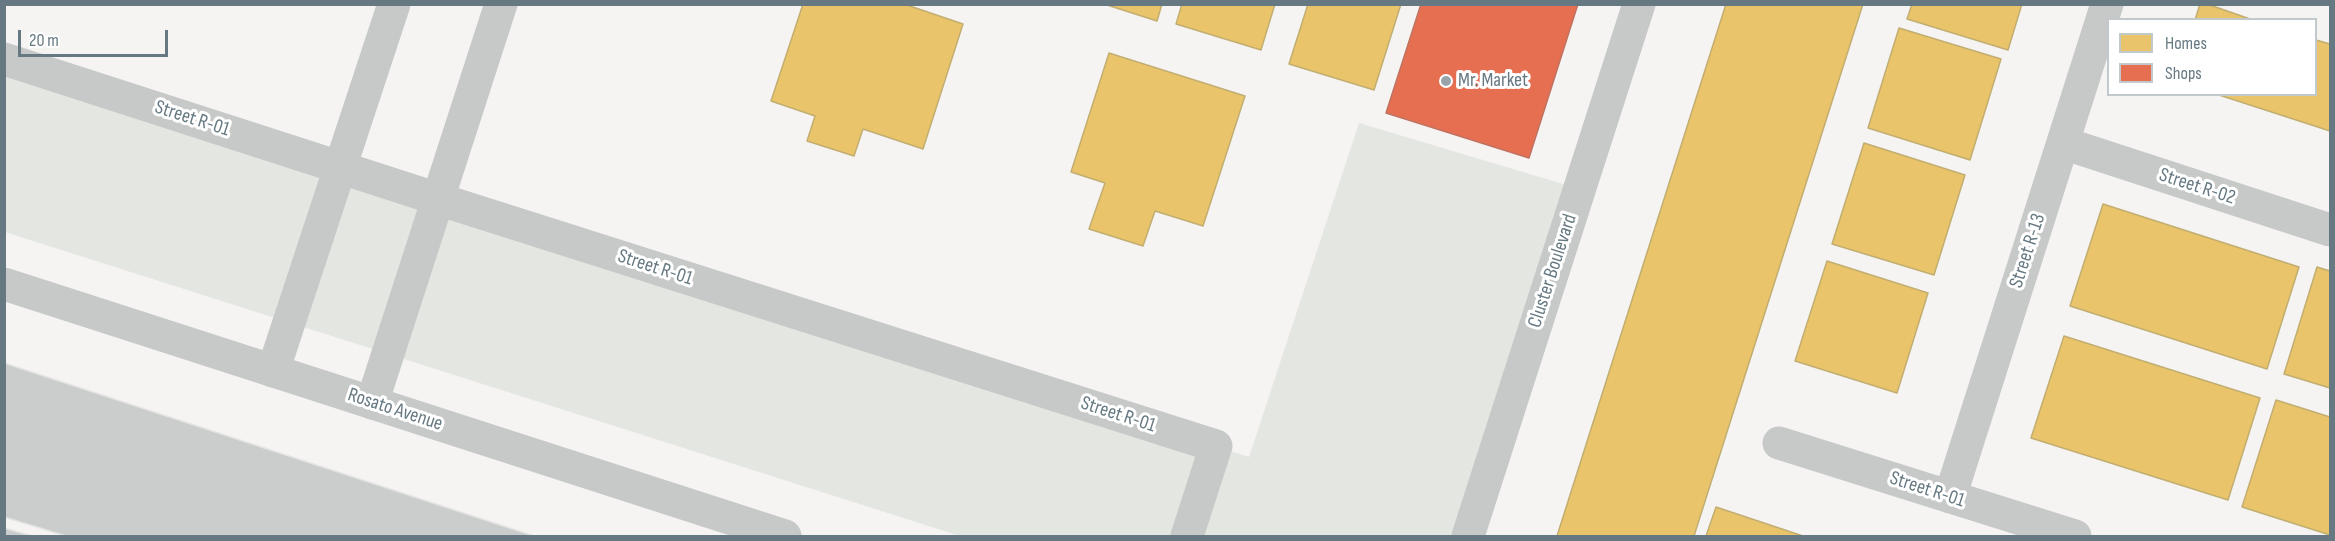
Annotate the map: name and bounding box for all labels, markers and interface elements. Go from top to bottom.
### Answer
scale bar [21,18,171,56]
legend [2107,18,2317,96]
text: 20 m [29,30,59,51]
text: Homes [2165,33,2207,54]
text: Shops [2165,63,2202,84]
place label: Mr. Market [1458,69,1528,93]
marker: Mr. Market [1439,74,1453,88]
street label: Street R-01 [152,96,232,142]
street label: Street R-02 [2156,163,2238,211]
street label: Cluster Boulevard [1523,211,1583,331]
street label: Street R-13 [2005,211,2051,291]
street label: Street R-01 [615,245,695,291]
street label: Rosato Avenue [344,383,446,437]
street label: Street R-01 [1078,392,1158,438]
street label: Street R-01 [1887,467,1967,513]

